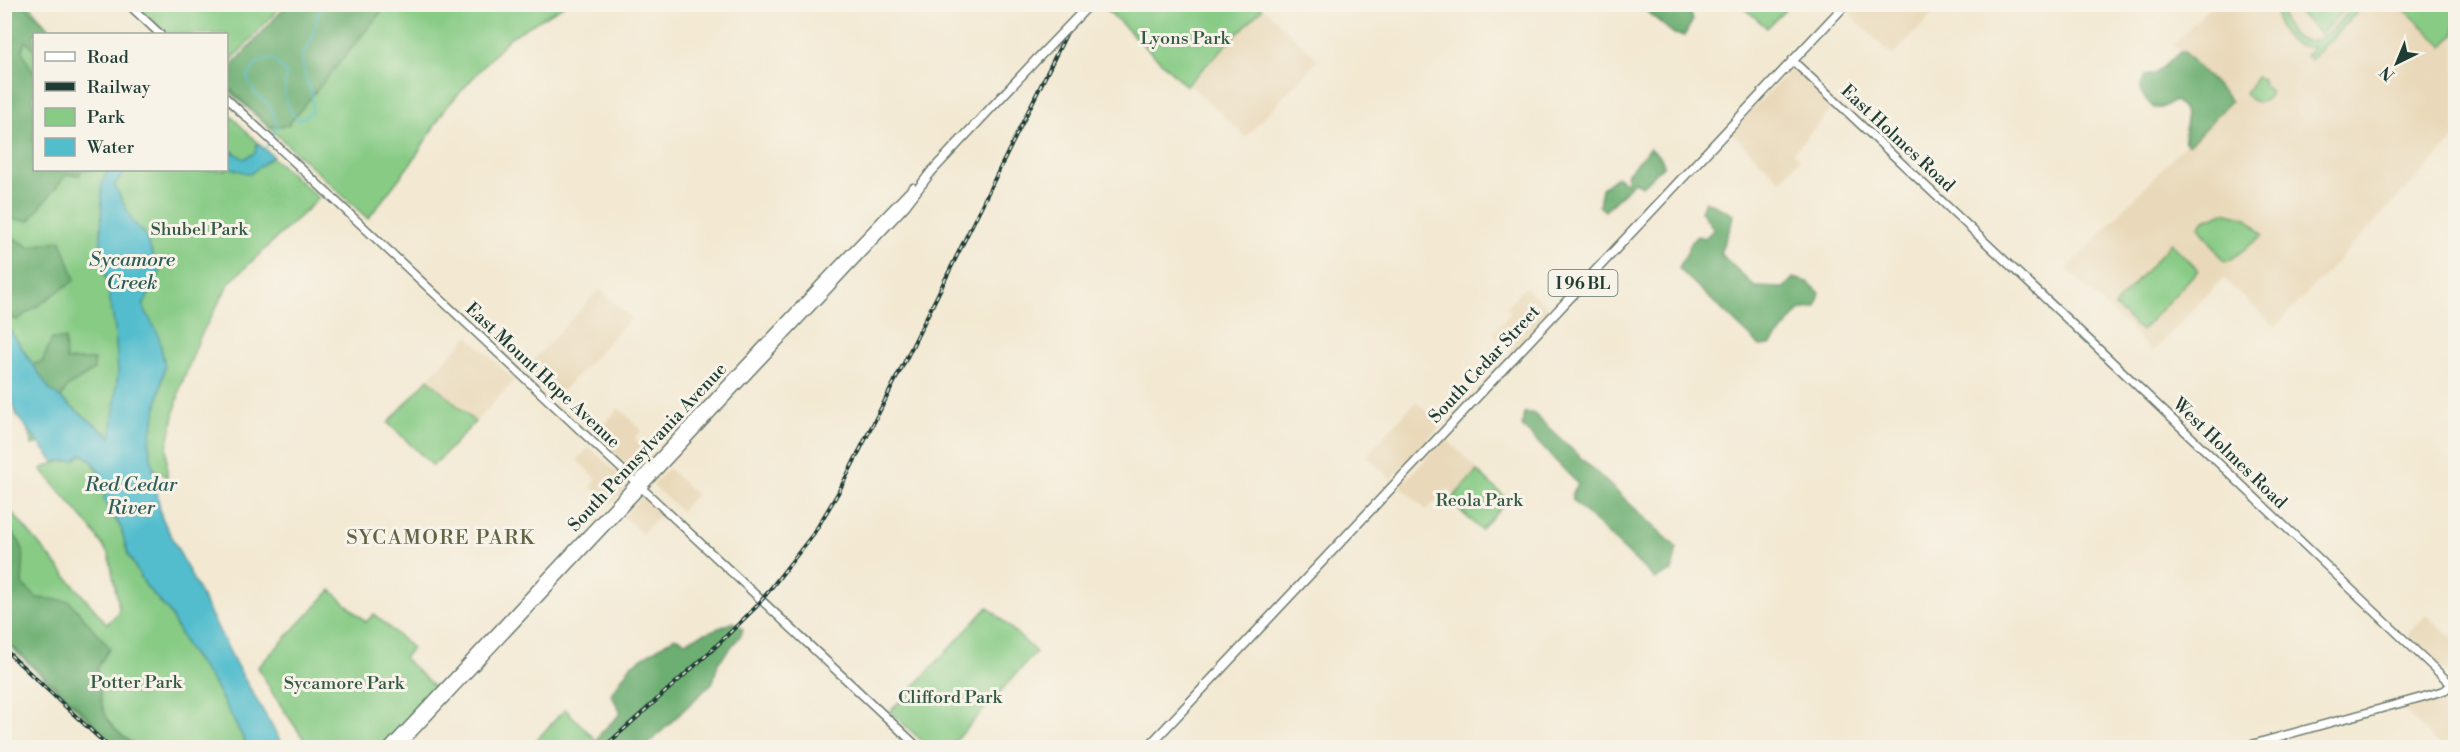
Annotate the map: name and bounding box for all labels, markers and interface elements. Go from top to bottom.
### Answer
park label: Lyons Park [1140,27,1231,50]
legend [33,33,228,171]
north arrow [2367,33,2427,93]
text: Road [87,46,130,69]
text: N [2376,61,2399,85]
text: Railway [87,76,151,99]
street label: East Holmes Road [1836,80,1960,198]
text: Park [87,106,126,129]
text: Water [86,136,135,159]
park label: Shubel Park [150,218,249,241]
water label: Sycamore Creek [89,248,176,296]
road number: I 96 BL [1548,270,1618,296]
street label: East Mount Hope Avenue [460,297,625,453]
street label: South Cedar Street [1424,300,1545,428]
street label: South Pennsylvania Avenue [563,358,732,537]
street label: West Holmes Road [2167,392,2292,514]
water label: Red Cedar River [84,473,178,521]
park label: Reola Park [1435,489,1524,512]
district label: SYCAMORE PARK [346,526,536,551]
park label: Potter Park [90,671,183,694]
park label: Sycamore Park [284,672,406,695]
park label: Clifford Park [898,686,1004,709]

